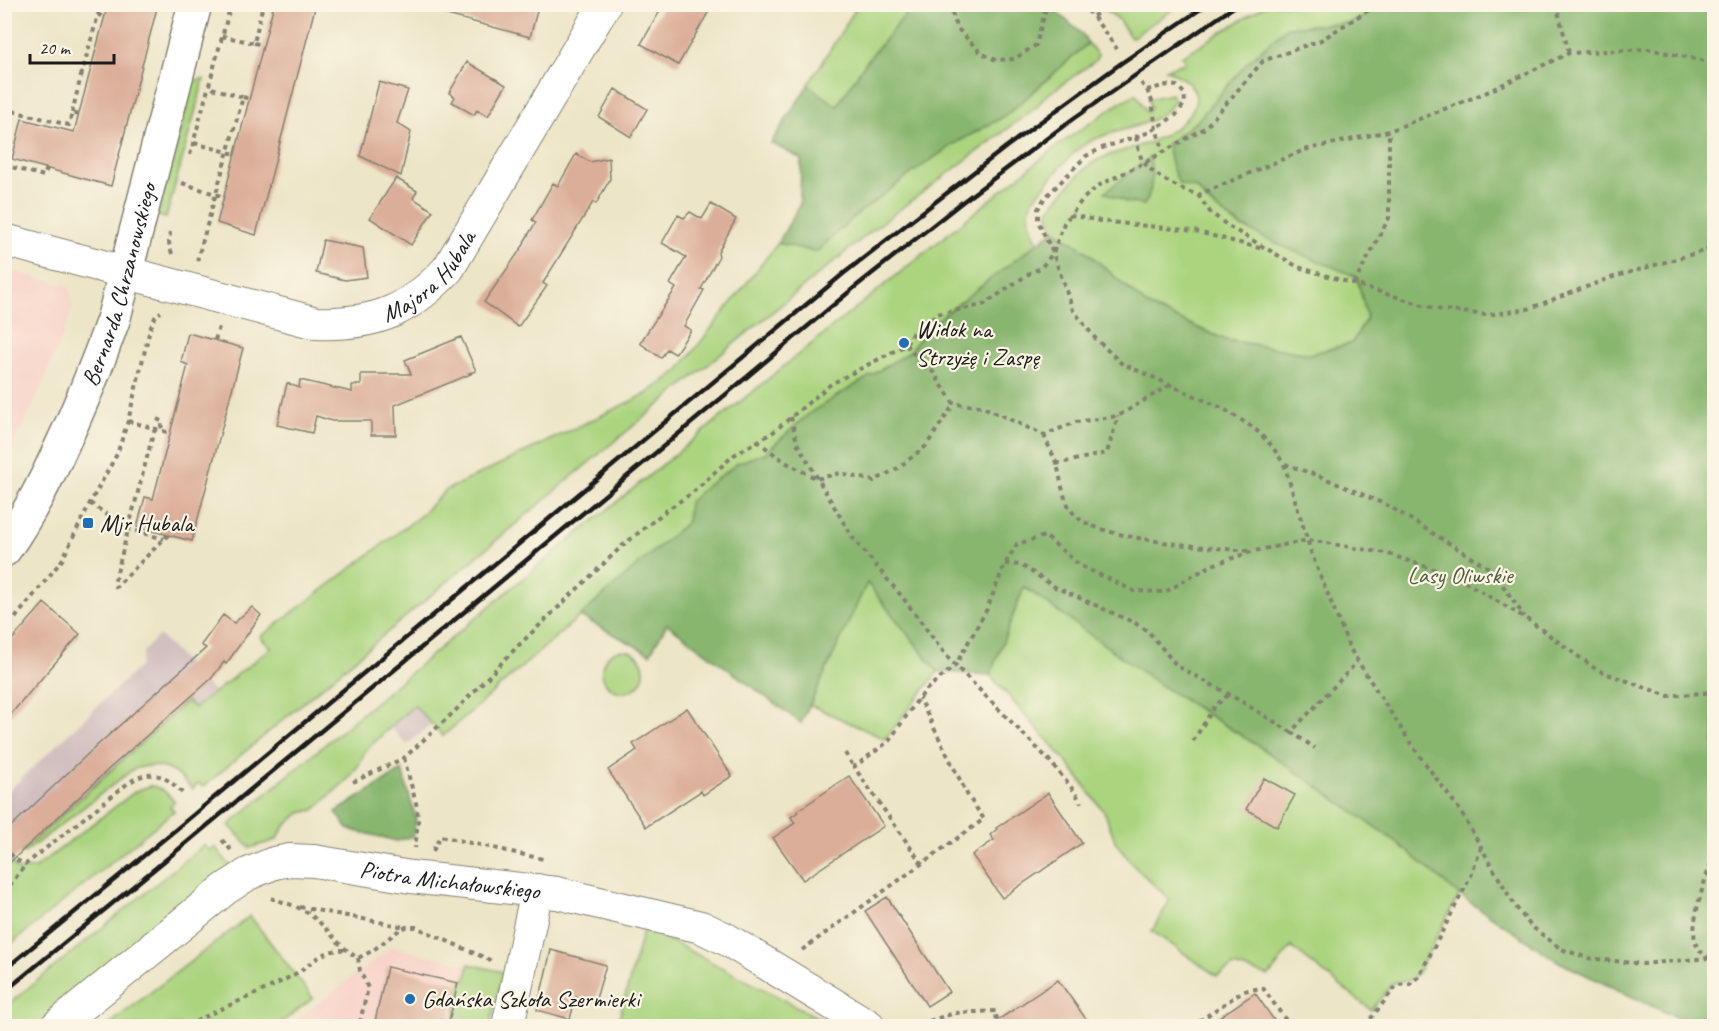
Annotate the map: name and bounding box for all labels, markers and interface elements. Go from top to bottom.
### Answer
scale bar [30,27,114,65]
text: 20 m [39,37,72,59]
street label: Bernarda Chrzanowskiego [75,178,164,390]
street label: Majora Hubala [378,224,483,329]
place label: Widok na Strzyżę i Zaspę [916,314,1041,372]
marker: Widok na Strzyżę i Zaspę [897,336,911,350]
place label: Mjr Hubala [100,508,195,538]
marker: Mjr Hubala [81,516,95,530]
park label: Lasy Oliwskie [1408,560,1515,590]
street label: Piotra Michałowskiego [358,854,543,906]
place label: Gdańska Szkoła Szermierki [422,984,642,1014]
marker: Gdańska Szkoła Szermierki [403,992,417,1006]

